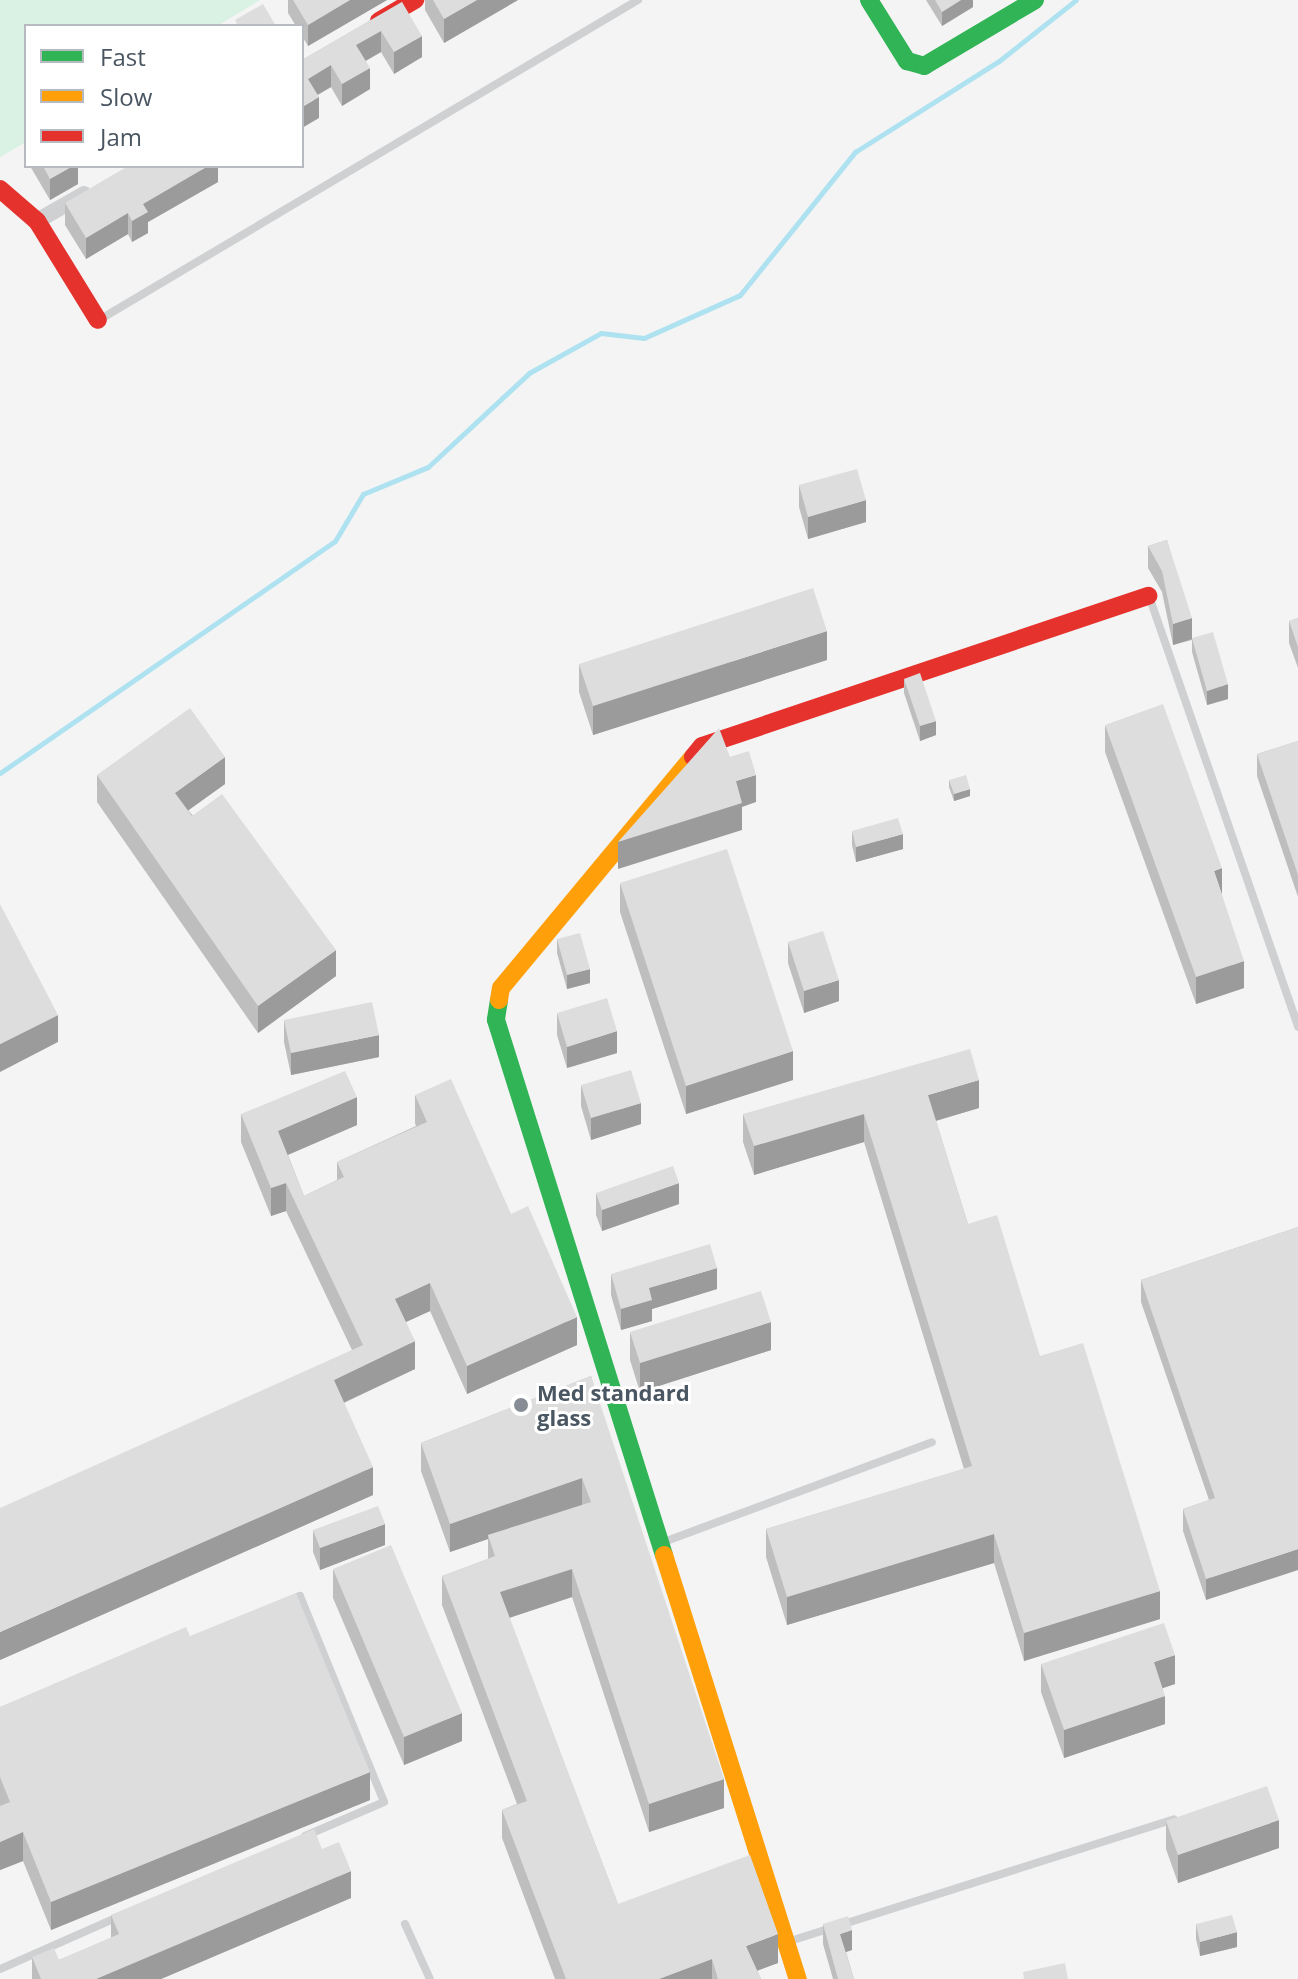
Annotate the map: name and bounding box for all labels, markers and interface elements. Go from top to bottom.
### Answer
legend [24,24,304,168]
text: Fast [100,40,146,73]
text: Slow [100,80,152,113]
text: Jam [100,120,142,153]
place label: Med standard glass [537,1379,690,1430]
marker: Med standard glass [512,1396,530,1414]

